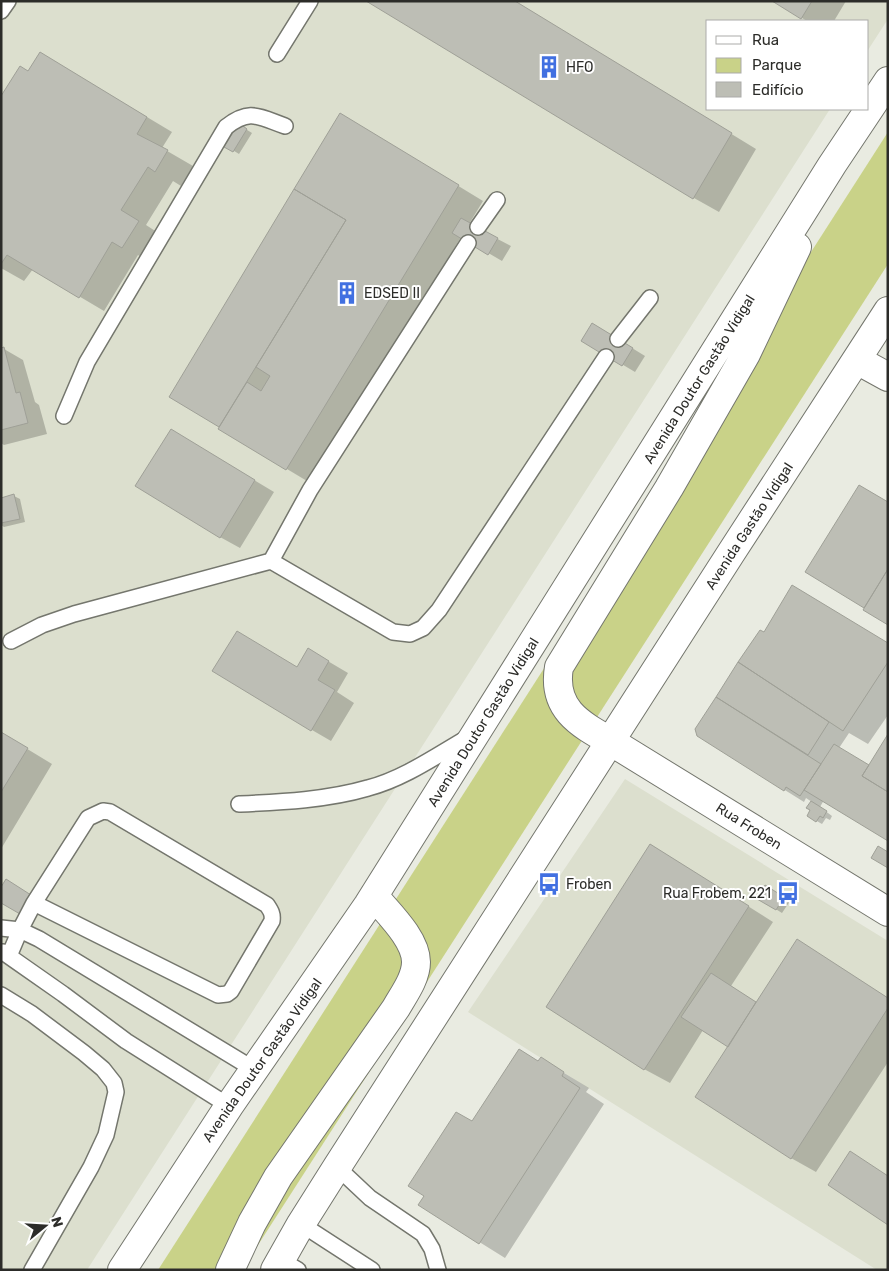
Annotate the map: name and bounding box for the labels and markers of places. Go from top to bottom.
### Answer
building icon: HFO [536,54,562,80]
place label: HFO [566,59,594,76]
building icon: EDSED II [334,280,360,306]
place label: EDSED II [364,285,420,302]
bus stop icon: Froben [536,871,562,897]
place label: Froben [566,876,612,893]
bus stop icon: Rua Frobem, 221 [775,880,801,906]
place label: Rua Frobem, 221 [663,885,771,902]

